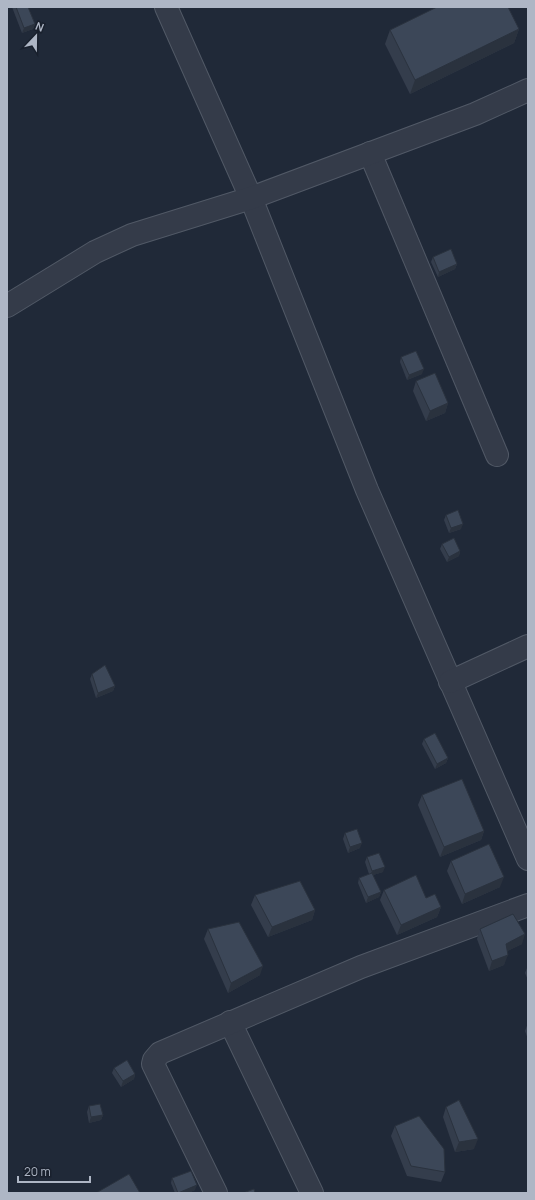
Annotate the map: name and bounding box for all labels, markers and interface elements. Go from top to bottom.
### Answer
north arrow [16,16,56,56]
text: N [33,18,46,35]
scale bar [18,1158,90,1184]
text: 20 m [24,1163,51,1180]

